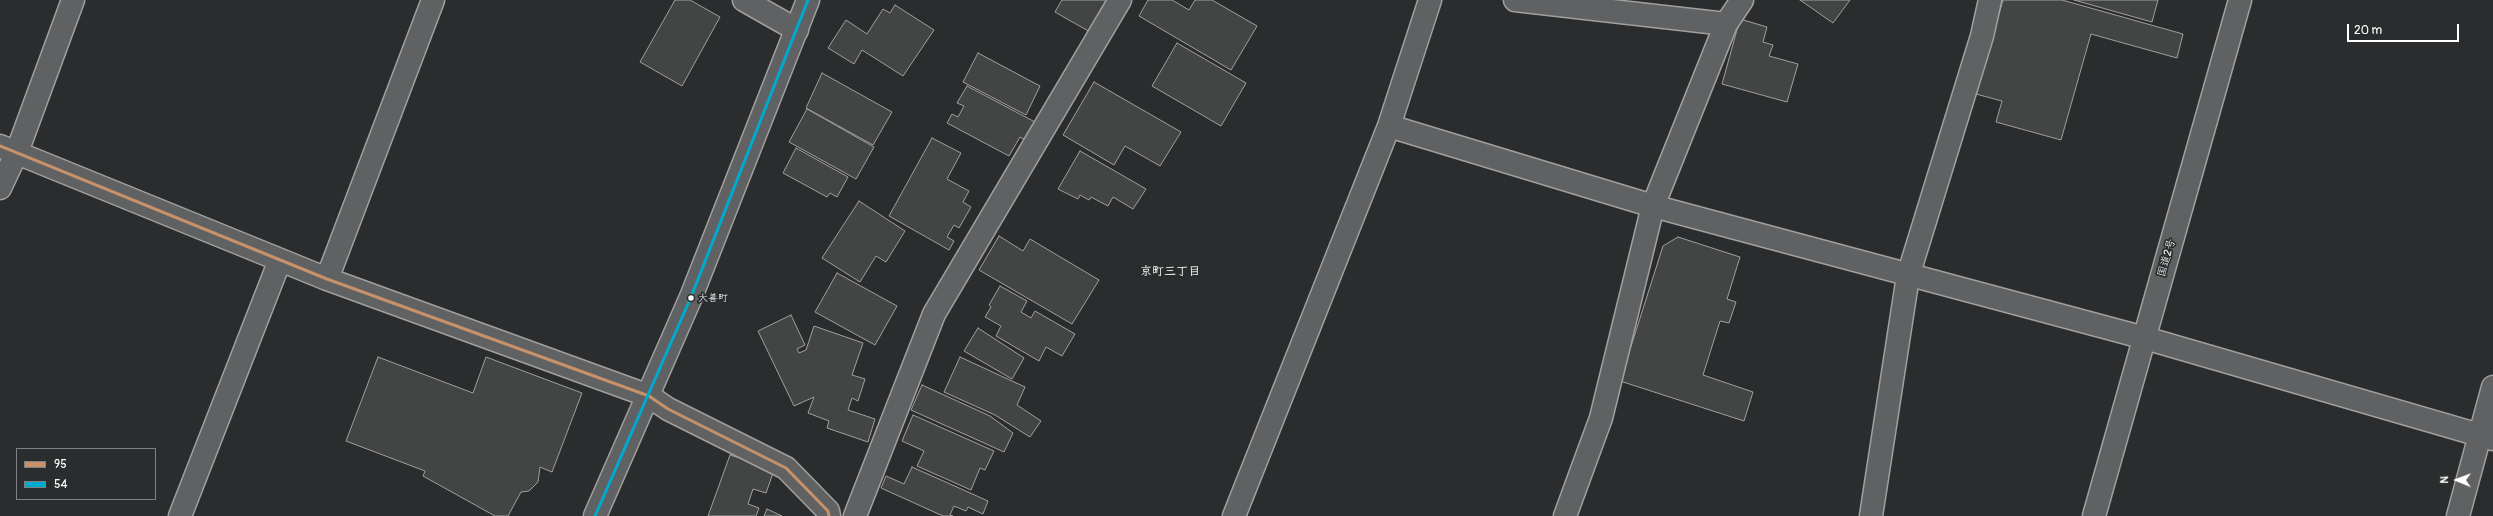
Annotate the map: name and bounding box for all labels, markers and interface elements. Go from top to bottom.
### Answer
scale bar [2349,16,2461,42]
text: 20 m [2354,23,2382,38]
street label: 国道2号 [2155,237,2179,279]
district label: 京町三丁目 [1140,265,1200,279]
place label: 大善町 [698,292,728,304]
marker: 大善町 [686,293,696,303]
legend [16,448,156,500]
text: 95 [54,457,67,472]
north arrow [2437,460,2477,500]
text: N [2438,476,2451,484]
text: 54 [54,477,67,492]

